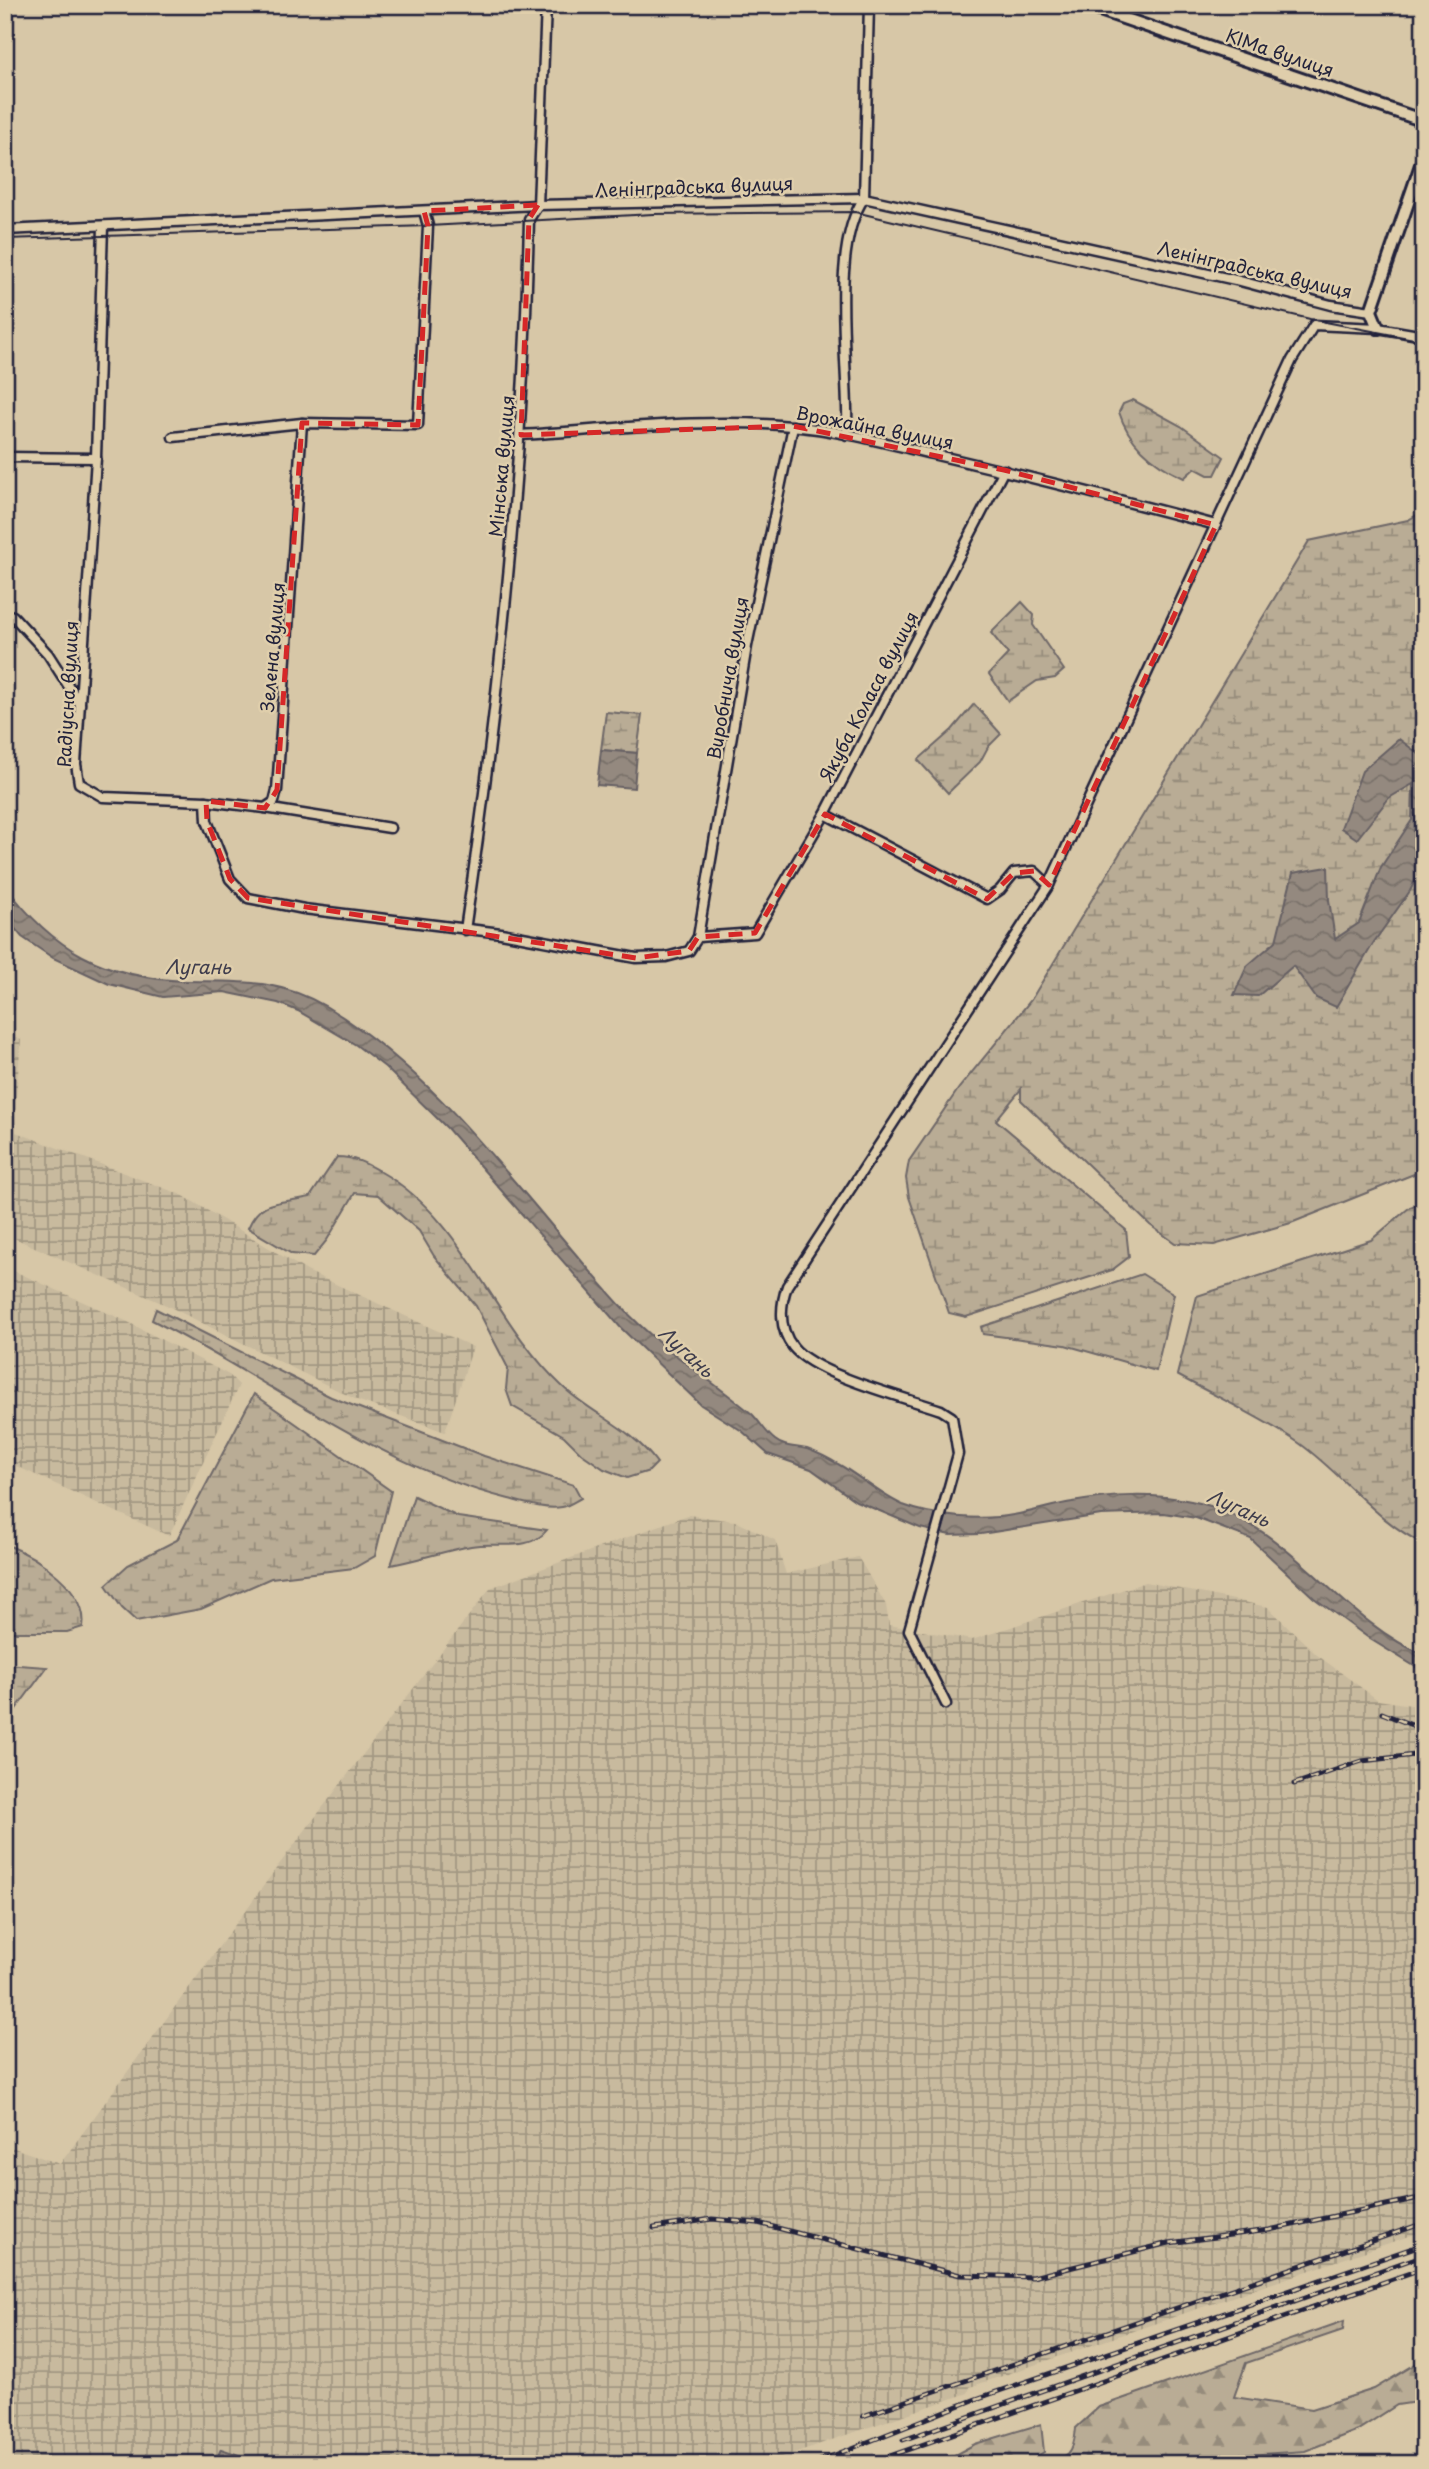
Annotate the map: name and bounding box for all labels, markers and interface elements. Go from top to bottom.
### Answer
street label: КІМа вулиця [1222,21,1338,83]
street label: Ленінградська вулиця [594,169,794,203]
street label: Ленінградська вулиця [1155,233,1355,305]
street label: Мінська вулиця [481,394,521,538]
street label: Врожайна вулиця [794,398,956,456]
street label: Зелена вулиця [253,581,291,713]
street label: Виробнича вулиця [699,595,755,761]
street label: Якуба Коласа вулиця [812,606,924,786]
street label: Радіусна вулиця [50,620,84,768]
water label: Лугань [165,952,232,980]
water label: Лугань [653,1319,722,1384]
water label: Лугань [1203,1481,1276,1534]

